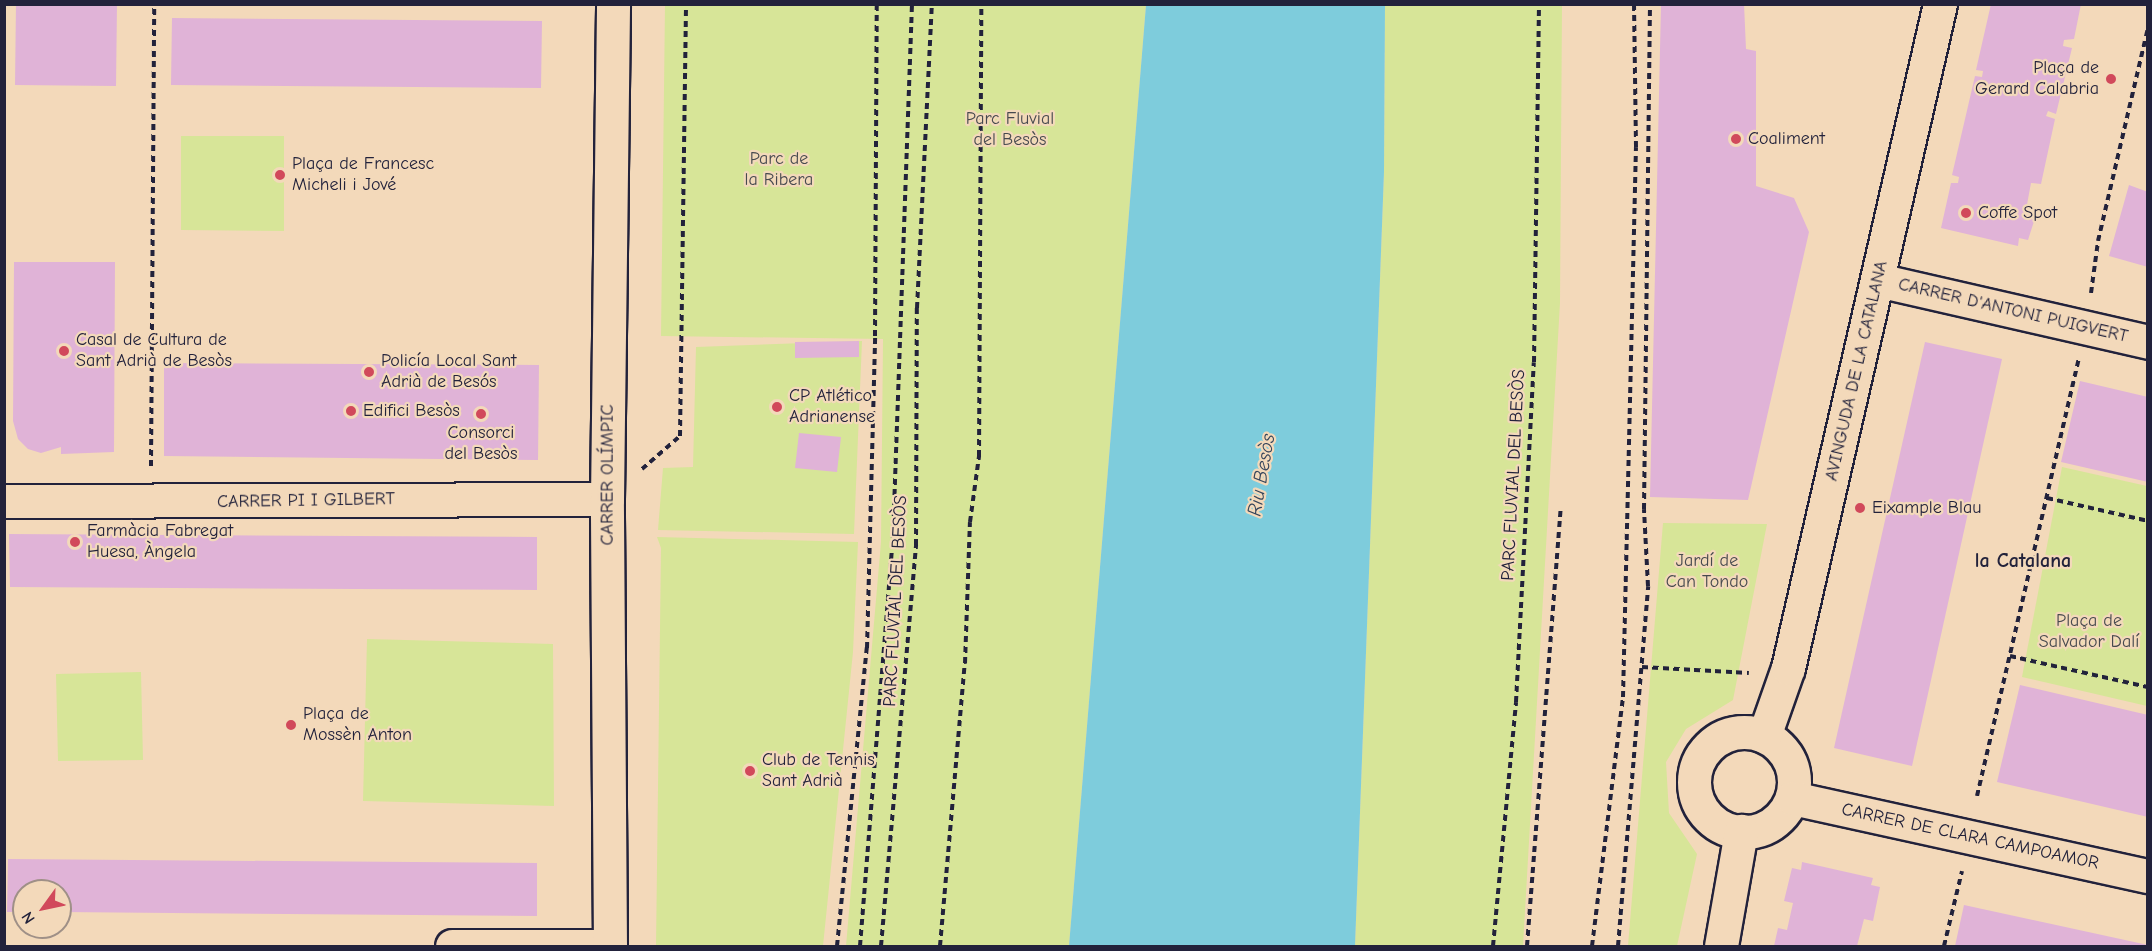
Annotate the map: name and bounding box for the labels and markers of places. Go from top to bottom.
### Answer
place label: Plaça de Gerard Calabria [1975,58,2099,100]
marker: Plaça de Gerard Calabria [2104,72,2118,86]
place label: Coaliment [1748,128,1825,150]
marker: Coaliment [1729,132,1743,146]
place label: Plaça de Francesc Micheli i Jové [292,154,434,196]
marker: Plaça de Francesc Micheli i Jové [273,168,287,182]
place label: Coffe Spot [1978,202,2057,224]
marker: Coffe Spot [1959,206,1973,220]
place label: Casal de Cultura de Sant Adrià de Besòs [76,330,232,372]
marker: Casal de Cultura de Sant Adrià de Besòs [57,344,71,358]
place label: Policía Local Sant Adrià de Besós [381,351,516,394]
marker: Policía Local Sant Adrià de Besós [362,365,376,379]
place label: CP Atlético Adrianense [789,386,875,428]
place label: Edifici Besòs [363,400,460,422]
marker: CP Atlético Adrianense [770,400,784,414]
marker: Edifici Besòs [344,404,358,418]
marker: Consorci del Besòs [474,407,488,421]
place label: Consorci del Besòs [444,423,518,466]
place label: Eixample Blau [1872,497,1981,519]
marker: Eixample Blau [1853,501,1867,515]
place label: Farmàcia Fabregat Huesa, Àngela [87,521,233,564]
marker: Farmàcia Fabregat Huesa, Àngela [68,535,82,549]
place label: Plaça de Mossèn Anton [303,704,412,746]
marker: Plaça de Mossèn Anton [284,718,298,732]
place label: Club de Tennis Sant Adrià [762,750,875,792]
marker: Club de Tennis Sant Adrià [743,764,757,778]

